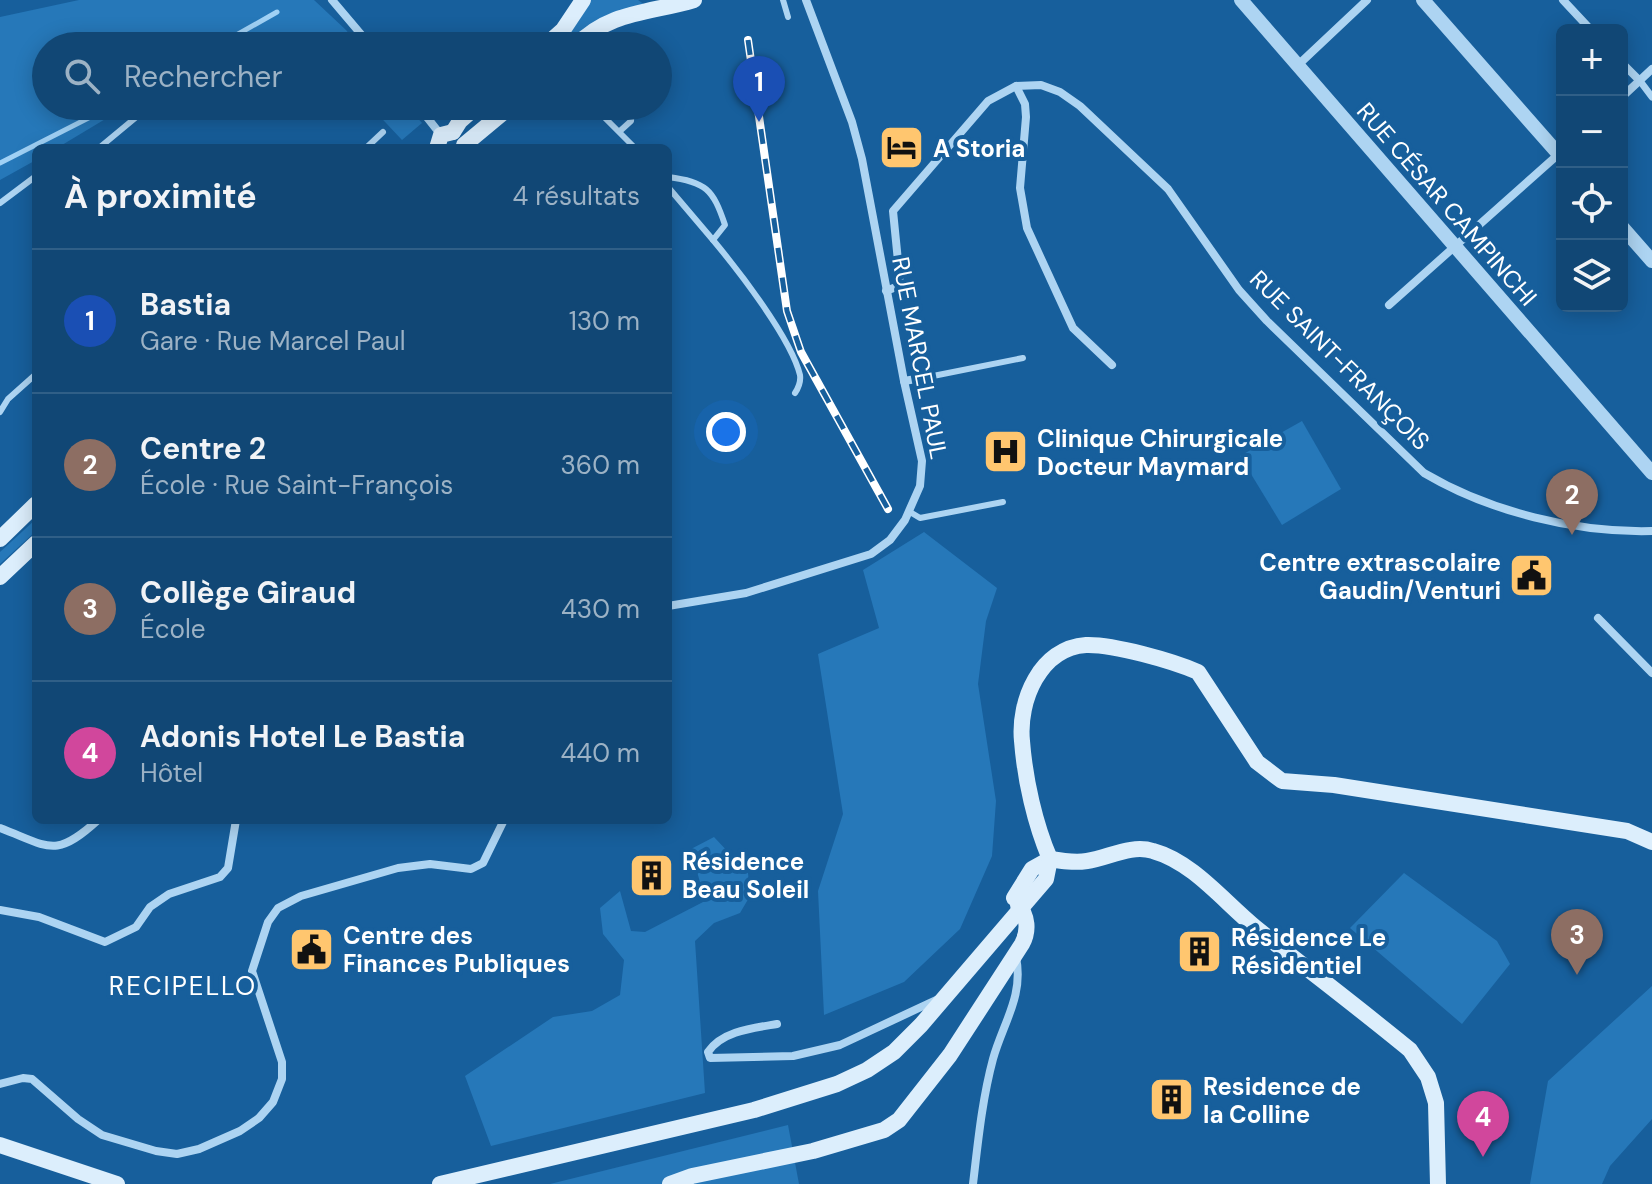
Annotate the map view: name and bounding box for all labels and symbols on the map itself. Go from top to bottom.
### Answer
pin: 1 [733,56,785,122]
street label: RUE CÉSAR CAMPINCHI [1350,96,1544,312]
hotel icon: A Storia [878,124,926,172]
place label: A Storia [933,133,1025,164]
street label: RUE MARCEL PAUL [885,254,955,462]
street label: RUE SAINT-FRANÇOIS [1243,263,1437,457]
your location [706,412,746,452]
place label: Clinique Chirurgicale Docteur Maymard [1037,423,1283,482]
hospital icon: Clinique Chirurgicale Docteur Maymard [982,428,1030,476]
pin: 2 [1546,469,1598,535]
place label: Centre extrascolaire Gaudin/Venturi [1259,547,1501,606]
public building icon: Centre extrascolaire Gaudin/Venturi [1508,552,1556,600]
place label: Résidence Beau Soleil [682,846,809,905]
building icon: Résidence Beau Soleil [627,851,675,899]
pin: 3 [1551,909,1603,975]
place label: Centre des Finances Publiques [343,920,570,979]
place label: Résidence Le Résidentiel [1231,922,1386,981]
public building icon: Centre des Finances Publiques [288,925,336,973]
building icon: Résidence Le Résidentiel [1176,927,1224,975]
district label: RECIPELLO [109,969,257,1003]
place label: Residence de la Colline [1203,1071,1361,1130]
building icon: Residence de la Colline [1148,1076,1196,1124]
pin: 4 [1457,1091,1509,1157]

